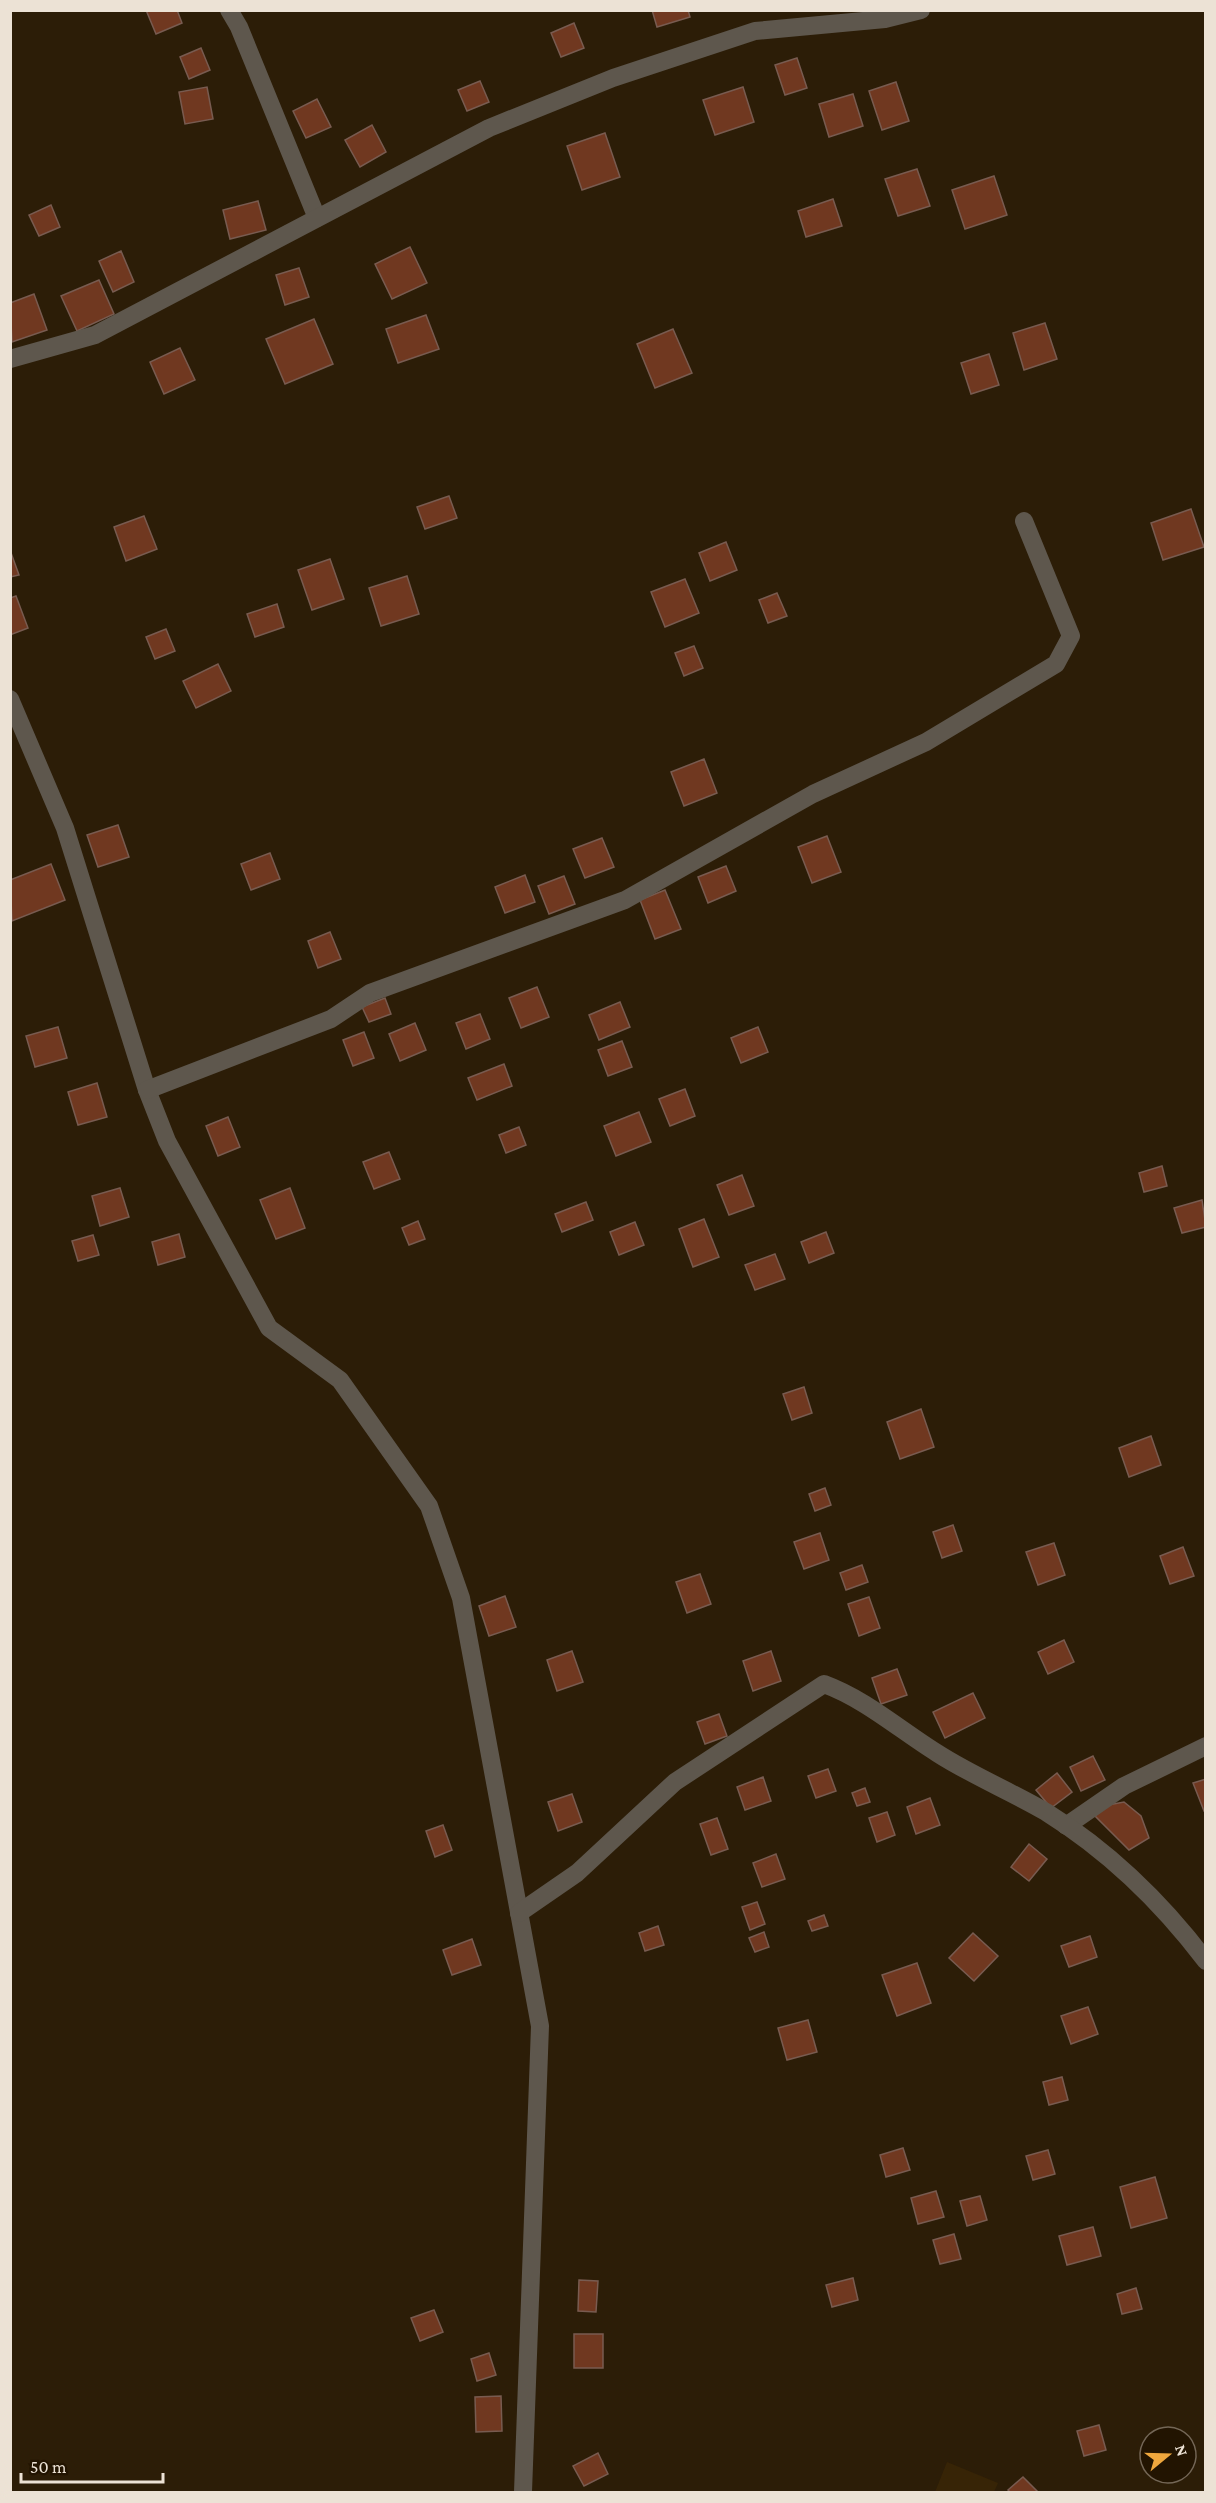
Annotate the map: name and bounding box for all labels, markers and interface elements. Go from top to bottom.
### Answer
north arrow [1138,2425,1198,2485]
text: N [1172,2442,1192,2458]
scale bar [21,2446,164,2484]
text: 50 m [30,2457,67,2477]

